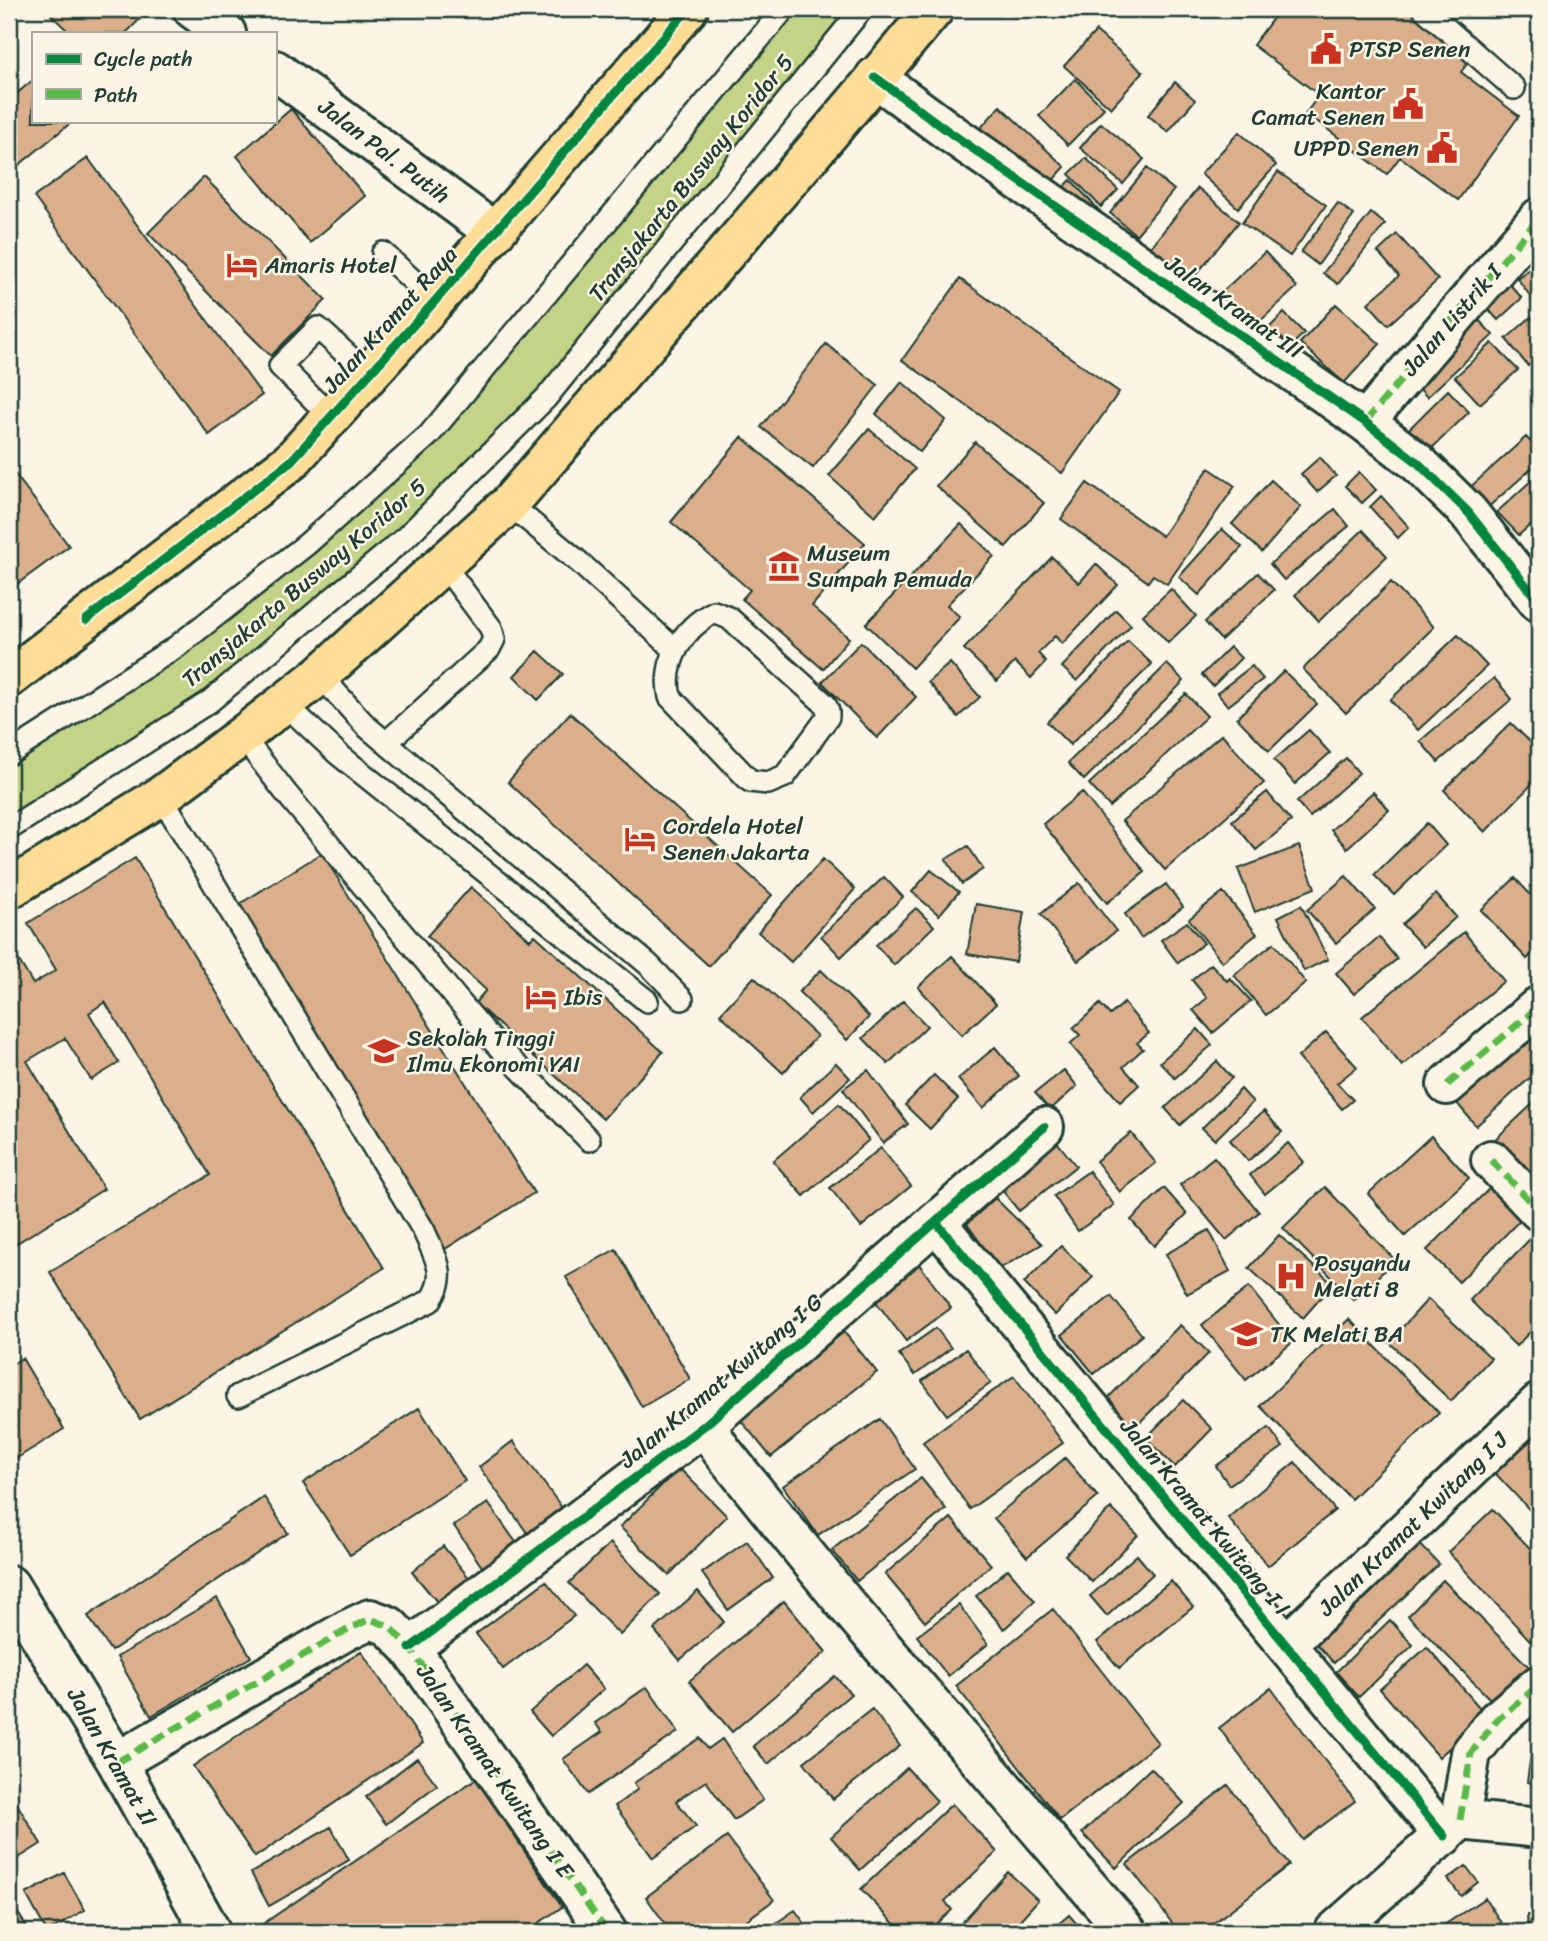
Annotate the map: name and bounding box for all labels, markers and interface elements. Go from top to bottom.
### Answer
place label: PTSP Senen [1349,29,1470,70]
legend [32,32,276,122]
public building icon: PTSP Senen [1309,32,1343,66]
text: Cycle path [94,40,193,78]
street label: Transjakarta Busway Koridor 5 [577,44,805,312]
place label: Kantor Camat Senen [1252,71,1387,138]
text: Path [94,76,137,114]
street label: Jalan Pal. Putih [308,87,459,215]
public building icon: Kantor Camat Senen [1391,87,1425,121]
place label: UPPD Senen [1294,128,1419,169]
public building icon: UPPD Senen [1425,131,1459,165]
street label: Jalan Kramat Raya [311,236,468,404]
street label: Jalan Kramat III [1155,243,1312,370]
place label: Amaris Hotel [264,245,397,286]
hotel icon: Amaris Hotel [225,248,259,282]
street label: Jalan Listrik I [1390,253,1514,386]
street label: Transjakarta Busway Koridor 5 [172,467,436,699]
place label: Museum Sumpah Pemuda [807,533,972,600]
museum icon: Museum Sumpah Pemuda [767,549,801,583]
place label: Cordela Hotel Senen Jakarta [663,806,809,873]
hotel icon: Cordela Hotel Senen Jakarta [623,822,657,856]
place label: Ibis [563,977,603,1018]
hotel icon: Ibis [524,980,558,1014]
place label: Sekolah Tinggi Ilmu Ekonomi YAI [406,1018,580,1085]
school or university icon: Sekolah Tinggi Ilmu Ekonomi YAI [367,1034,401,1068]
place label: Posyandu Melati 8 [1314,1243,1411,1310]
hospital icon: Posyandu Melati 8 [1274,1259,1308,1293]
street label: Jalan Kramat Kwitang I G [609,1283,833,1480]
place label: TK Melati BA [1270,1314,1403,1355]
school or university icon: TK Melati BA [1230,1317,1264,1351]
street label: Jalan Kramat Kwitang I I [1109,1408,1301,1626]
street label: Jalan Kramat Kwitang I J [1307,1421,1519,1627]
street label: Jalan Kramat Kwitang I E [405,1654,586,1888]
street label: Jalan Kramat II [55,1679,169,1834]

